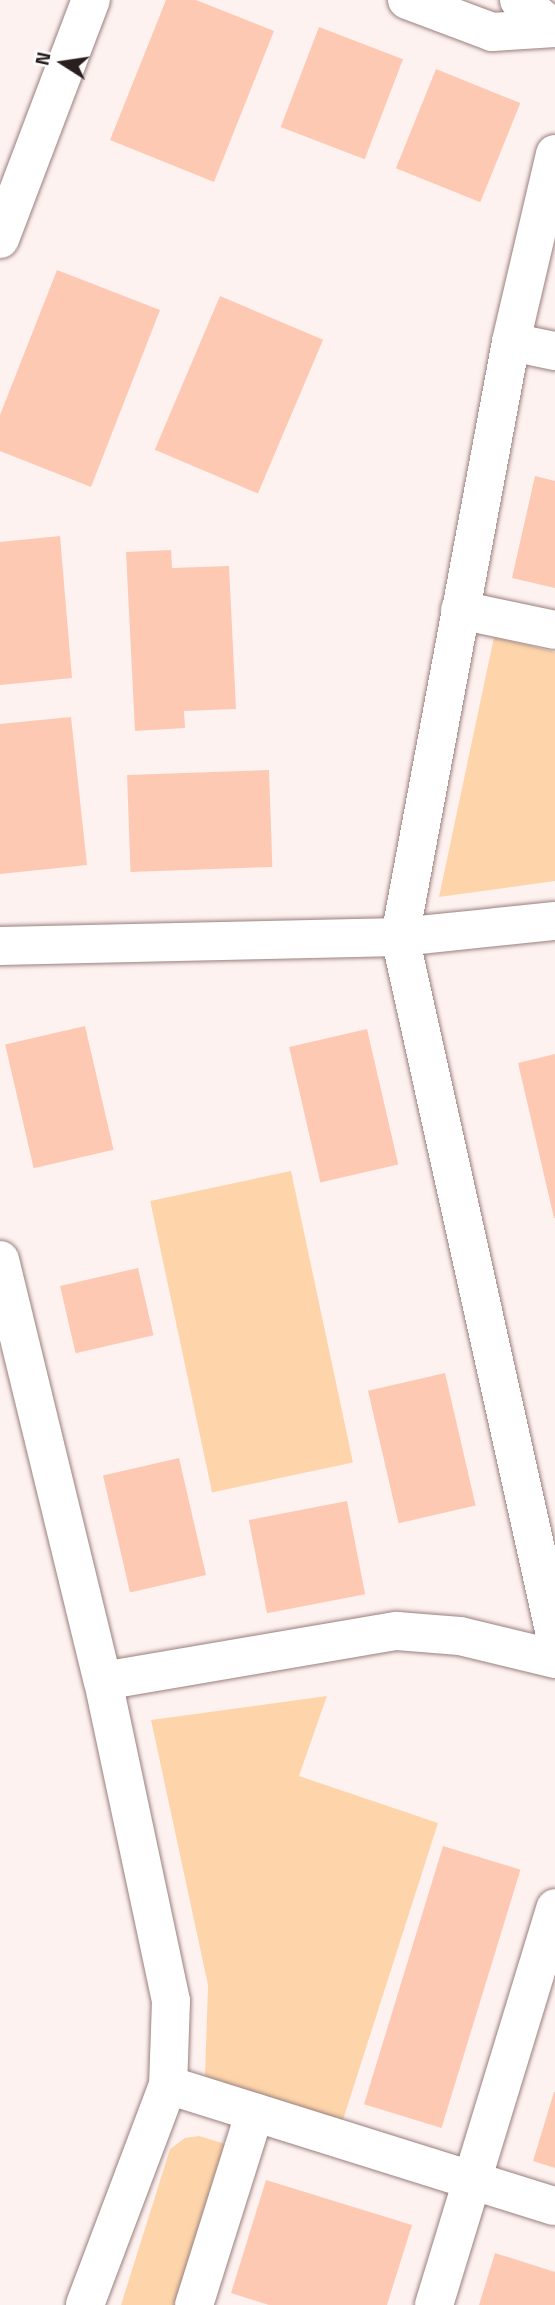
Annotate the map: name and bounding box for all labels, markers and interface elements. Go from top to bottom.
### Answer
north arrow [28,28,98,98]
text: N [26,49,58,68]

